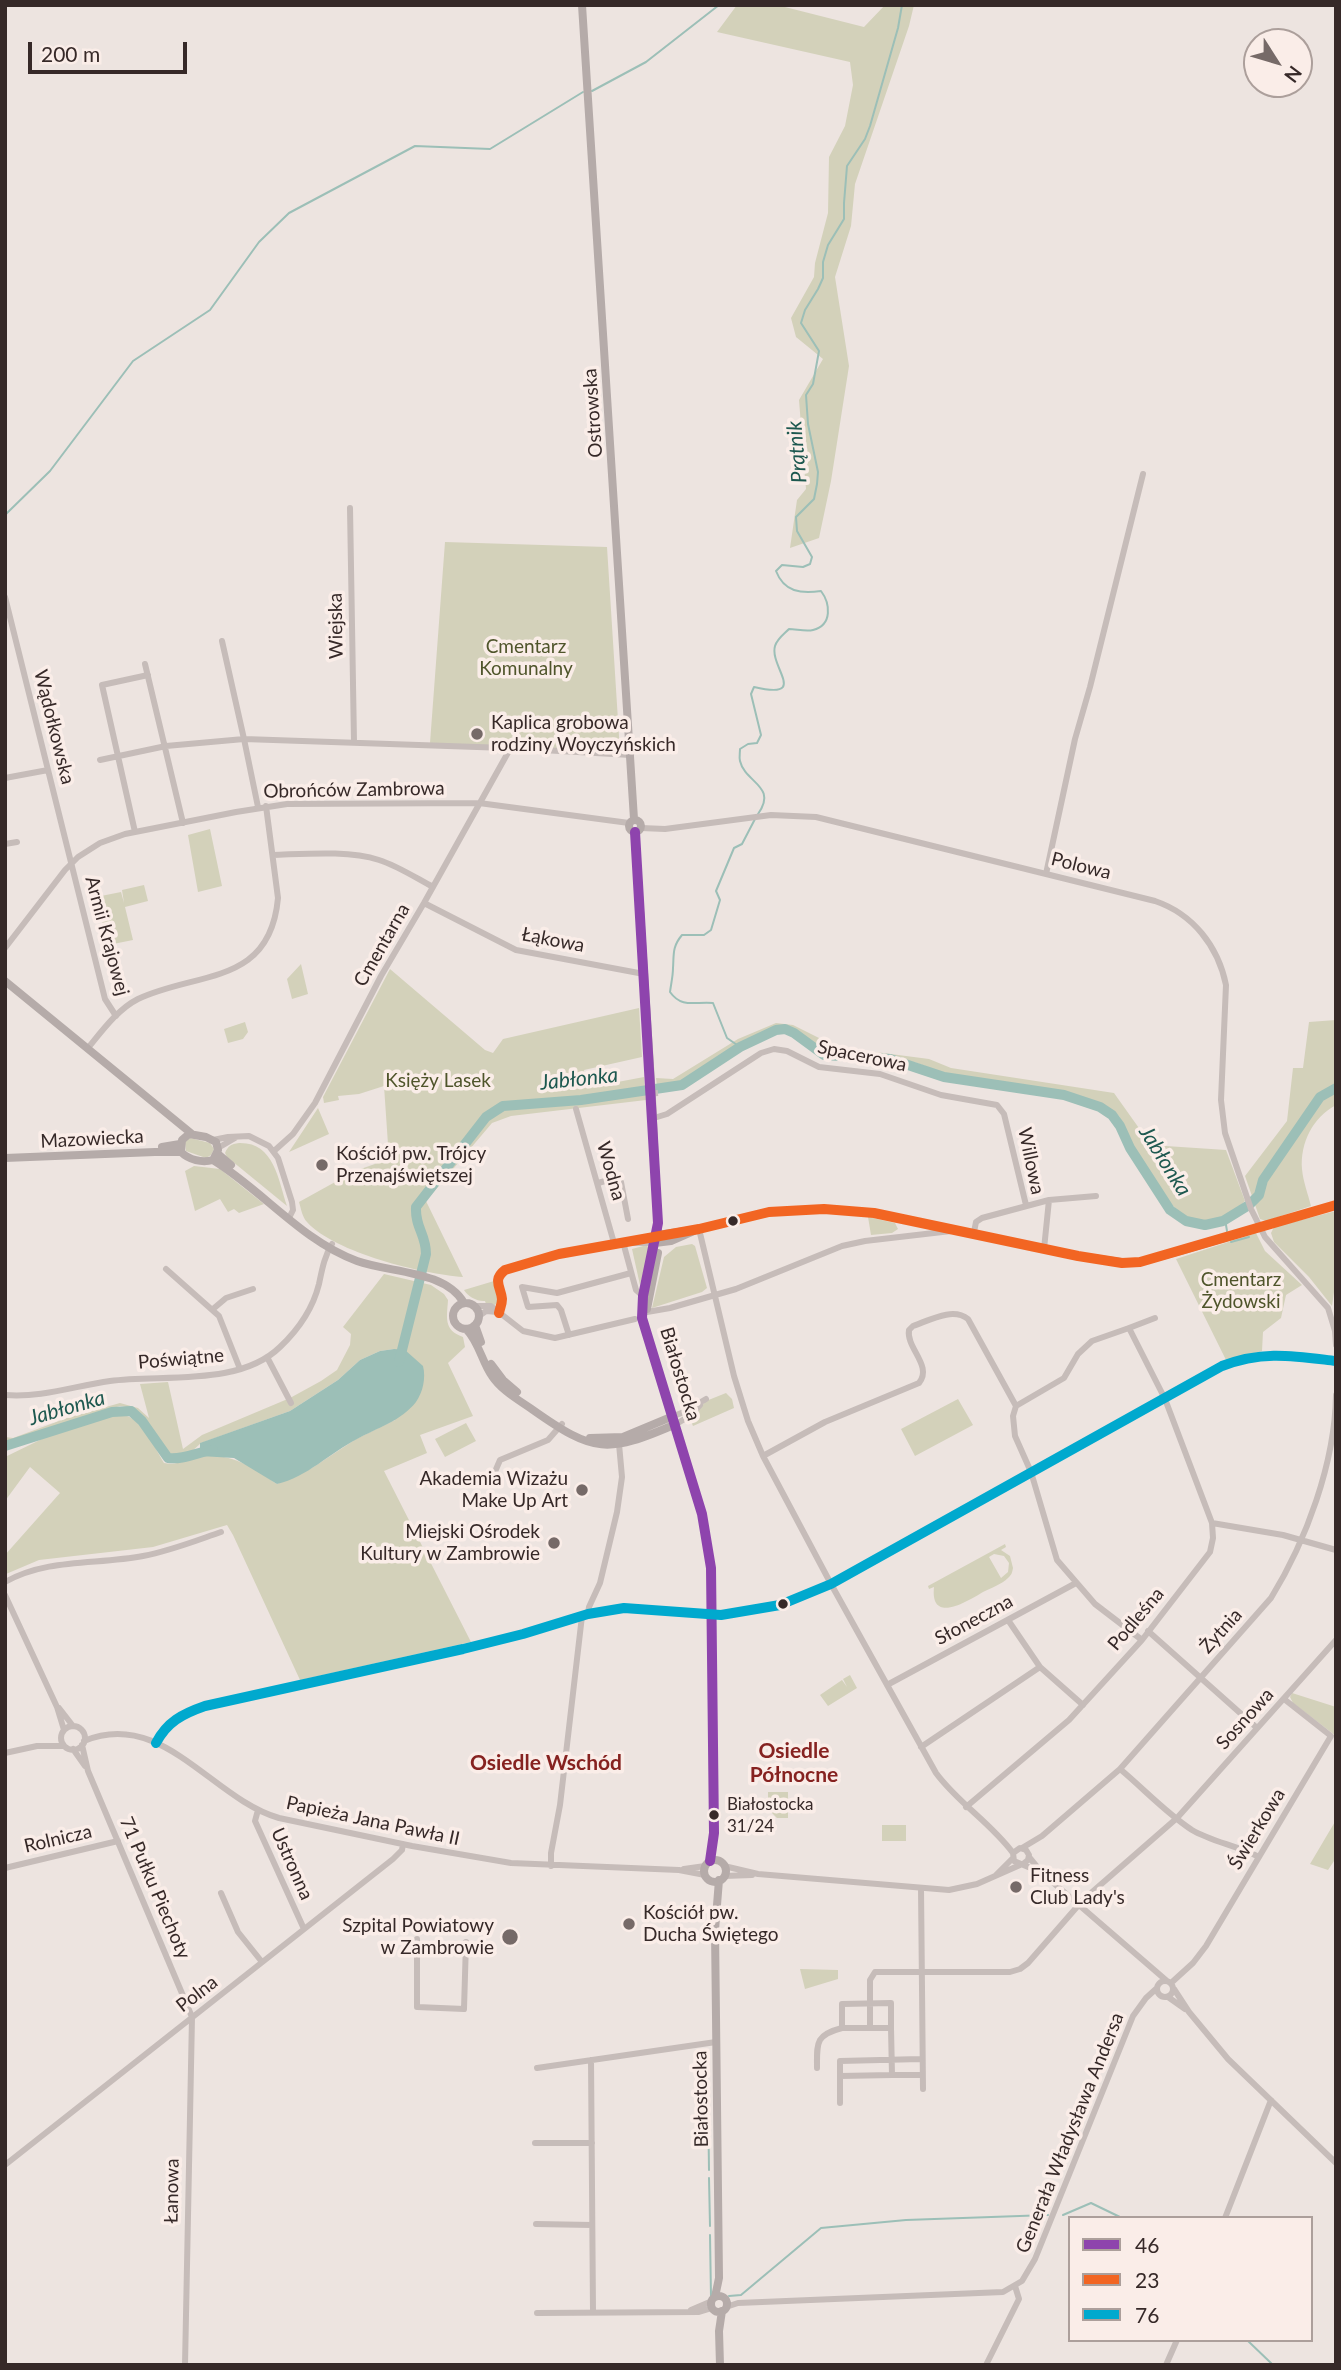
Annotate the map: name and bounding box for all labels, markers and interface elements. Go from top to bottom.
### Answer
scale bar [32,28,191,72]
north arrow [1243,28,1313,98]
text: 200 m [41,41,100,66]
text: N [1280,62,1307,87]
street label: Ostrowska [579,368,607,458]
water label: Prątnik [782,420,812,484]
street label: Wiejska [324,593,348,659]
park label: Cmentarz Komunalny [479,636,573,680]
street label: Wądołkowska [29,667,79,787]
place label: Kaplica grobowa rodziny Woyczyńskich [491,712,676,756]
marker: Kaplica grobowa rodziny Woyczyńskich [469,726,485,742]
street label: Obrońców Zambrowa [263,777,445,803]
street label: Polowa [1049,848,1113,884]
street label: Armii Krajowej [80,874,134,998]
street label: Cmentarna [349,899,415,991]
street label: Łąkowa [520,923,586,957]
street label: Spacerowa [815,1035,909,1077]
water label: Jabłonka [539,1062,619,1096]
park label: Księży Lasek [385,1070,491,1092]
water label: Jabłonka [1134,1121,1196,1201]
street label: Mazowiecka [40,1125,144,1153]
street label: Willowa [1013,1125,1049,1197]
street label: Wodna [592,1139,630,1203]
place label: Kościół pw. Trójcy Przenajświętszej [336,1143,486,1187]
marker: Kościół pw. Trójcy Przenajświętszej [314,1157,330,1173]
unlabelled marker [726,1214,740,1228]
park label: Cmentarz Żydowski [1201,1269,1281,1313]
street label: Białostocka [655,1324,705,1424]
street label: Poświątne [137,1344,225,1374]
water label: Jabłonka [26,1385,108,1431]
place label: Akademia Wizażu Make Up Art [420,1468,568,1512]
marker: Akademia Wizażu Make Up Art [574,1482,590,1498]
place label: Miejski Ośrodek Kultury w Zambrowie [360,1521,540,1565]
marker: Miejski Ośrodek Kultury w Zambrowie [546,1535,562,1551]
street label: Podleśna [1103,1583,1169,1655]
street label: Słoneczna [931,1590,1017,1650]
unlabelled marker [776,1597,790,1611]
street label: Żytnia [1195,1604,1247,1658]
street label: Sosnowa [1212,1684,1278,1754]
district label: Osiedle Północne [750,1738,838,1788]
district label: Osiedle Wschód [470,1750,622,1776]
street label: Świerkowa [1224,1784,1290,1874]
street label: Papieża Jana Pawła II [284,1791,462,1851]
place label: Białostocka 31/24 [727,1795,813,1835]
marker: Białostocka 31/24 [707,1808,721,1822]
street label: 71 Pułku Piechoty [115,1813,195,1963]
street label: Rolnicza [22,1820,94,1858]
street label: Ustronna [266,1824,318,1904]
place label: Fitness Club Lady's [1030,1865,1125,1909]
marker: Fitness Club Lady's [1008,1879,1024,1895]
place label: Kościół pw. Ducha Świętego [643,1902,779,1946]
place label: Szpital Powiatowy w Zambrowie [342,1915,494,1959]
marker: Kościół pw. Ducha Świętego [621,1916,637,1932]
marker: Szpital Powiatowy w Zambrowie [500,1927,520,1947]
street label: Polna [172,1971,222,2017]
street label: Generała Władysława Andersa [1011,2010,1129,2256]
street label: Białostocka [689,2050,713,2148]
street label: Łanowa [160,2158,184,2224]
legend [1068,2216,1313,2342]
text: 46 [1135,2232,1159,2257]
text: 23 [1135,2267,1159,2292]
text: 76 [1135,2302,1159,2327]

